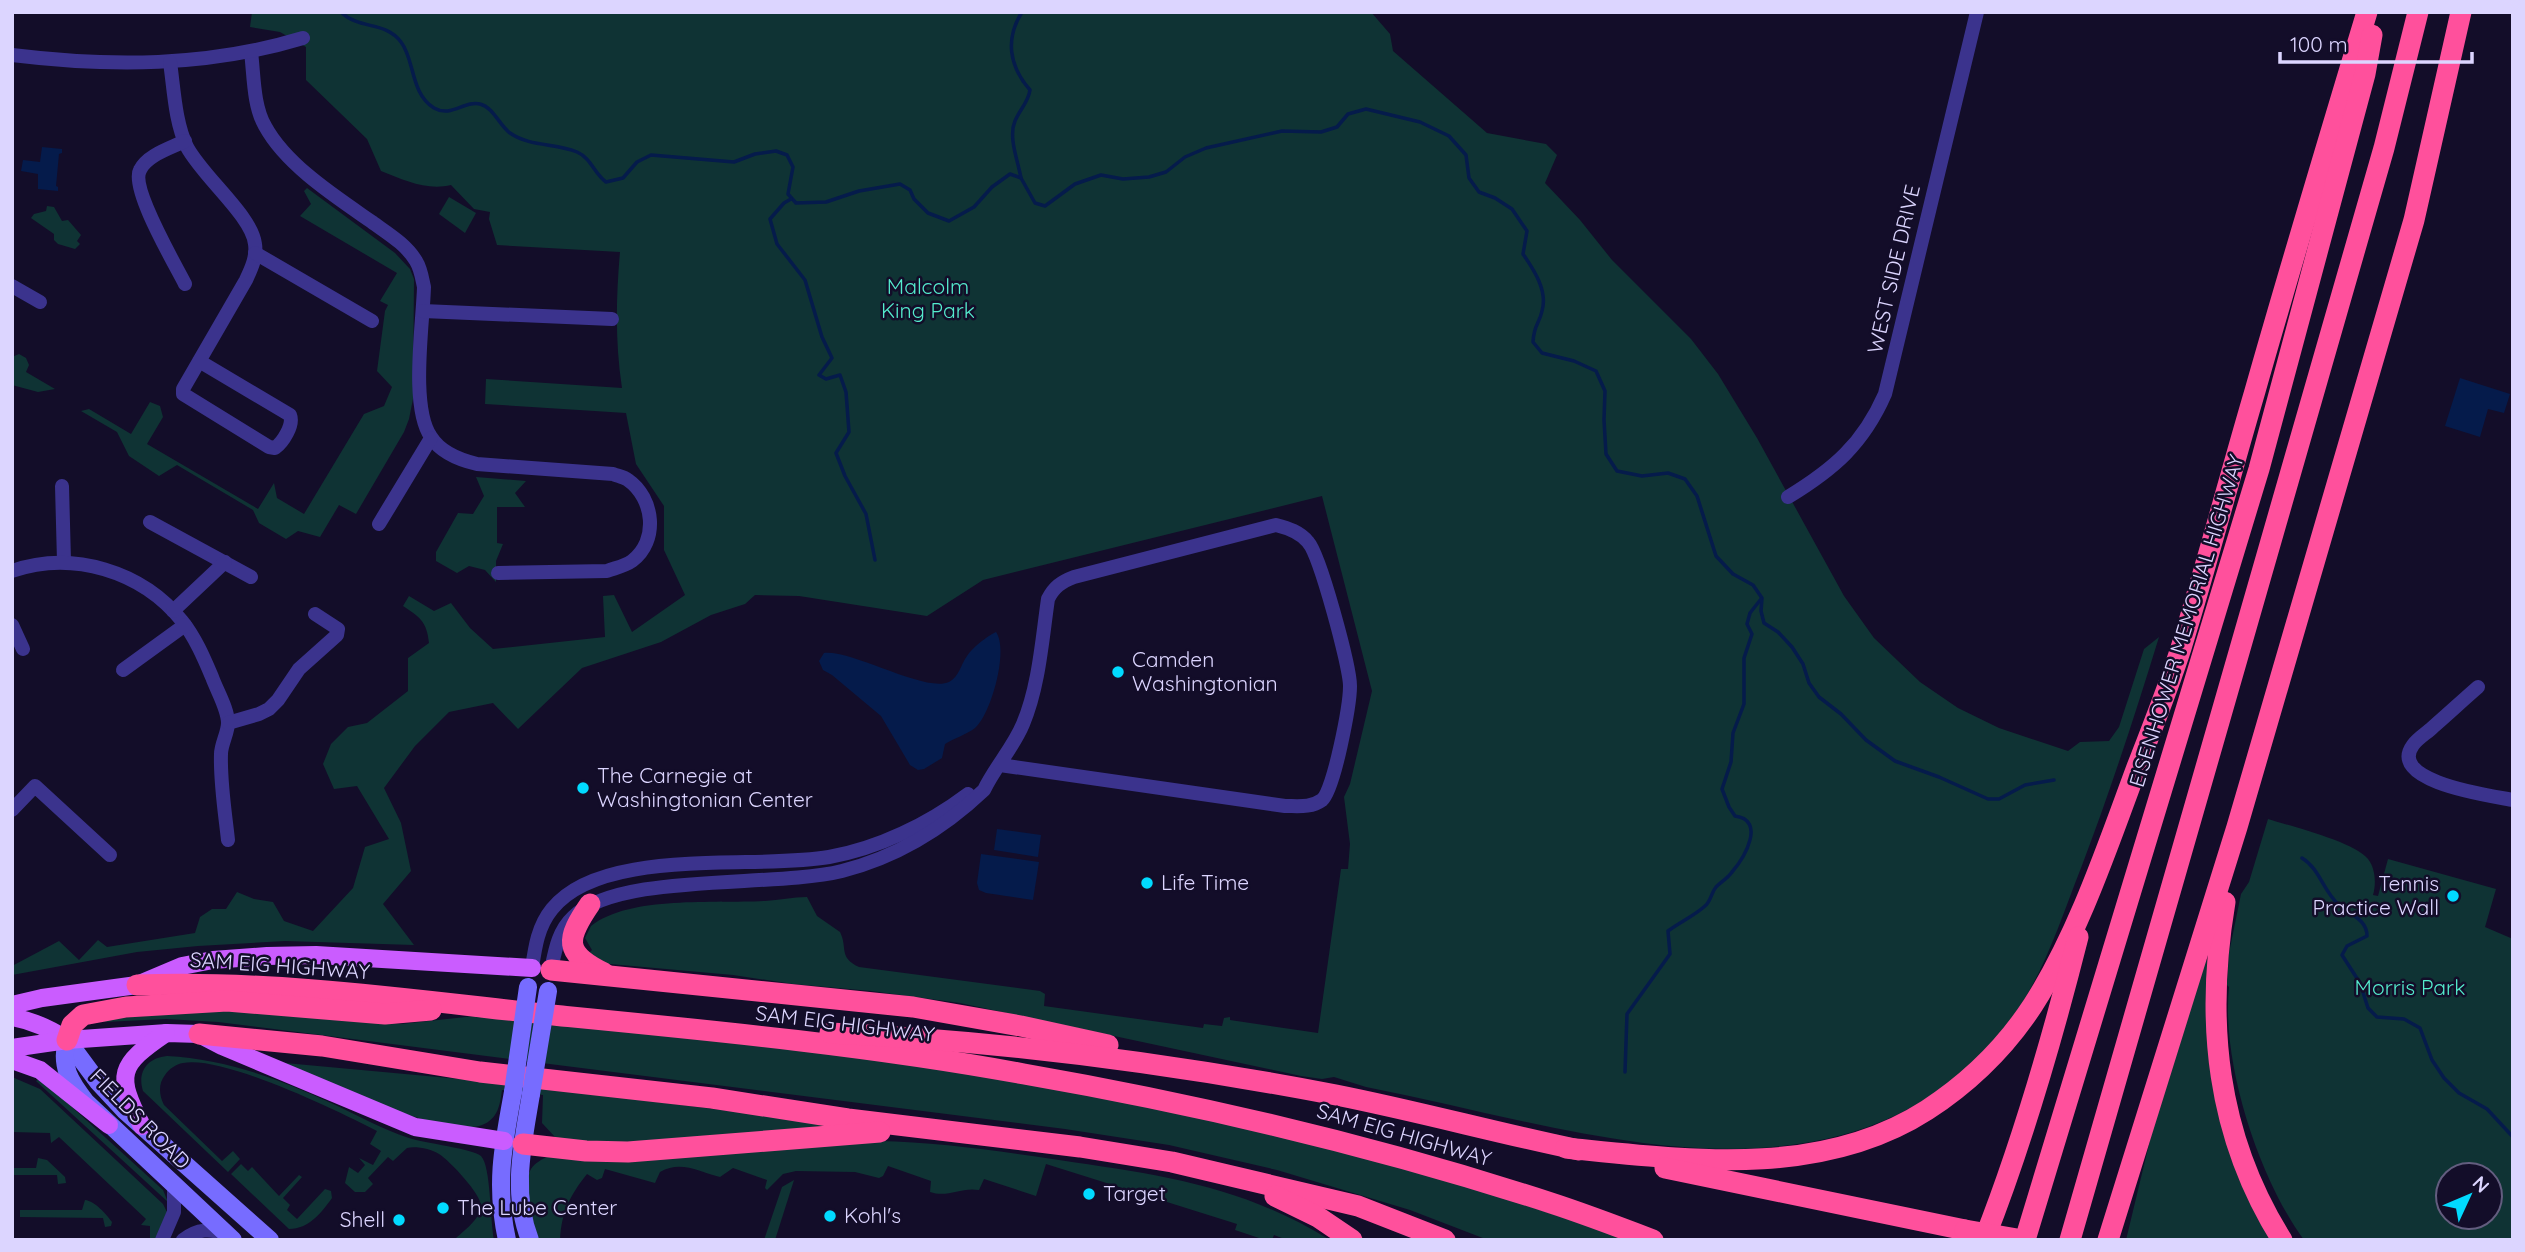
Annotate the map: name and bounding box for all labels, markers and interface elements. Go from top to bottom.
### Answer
scale bar [2280,21,2472,65]
text: 100 m [2290,31,2348,57]
street label: WEST SIDE DRIVE [1861,182,1925,356]
park label: Malcolm King Park [881,273,975,323]
street label: EISENHOWER MEMORIAL HIGHWAY [2123,451,2249,790]
place label: Camden Washingtonian [1132,646,1278,696]
marker: Camden Washingtonian [1110,664,1126,680]
place label: The Carnegie at Washingtonian Center [597,762,813,812]
marker: The Carnegie at Washingtonian Center [575,780,591,796]
place label: Life Time [1161,869,1249,895]
place label: Tennis Practice Wall [2312,870,2439,920]
marker: Life Time [1139,875,1155,891]
marker: Tennis Practice Wall [2445,888,2461,904]
street label: SAM EIG HIGHWAY [189,946,371,984]
park label: Morris Park [2355,974,2465,1000]
street label: SAM EIG HIGHWAY [754,999,936,1047]
street label: FIELDS ROAD [85,1063,196,1174]
street label: SAM EIG HIGHWAY [1314,1097,1495,1171]
north arrow [2434,1161,2504,1231]
text: N [2468,1171,2495,1198]
place label: Target [1103,1180,1166,1206]
marker: Target [1081,1186,1097,1202]
place label: The Lube Center [457,1194,617,1220]
marker: The Lube Center [435,1200,451,1216]
place label: Kohl's [844,1202,901,1228]
place label: Shell [340,1206,385,1232]
marker: Kohl's [822,1208,838,1224]
marker: Shell [391,1212,407,1228]

